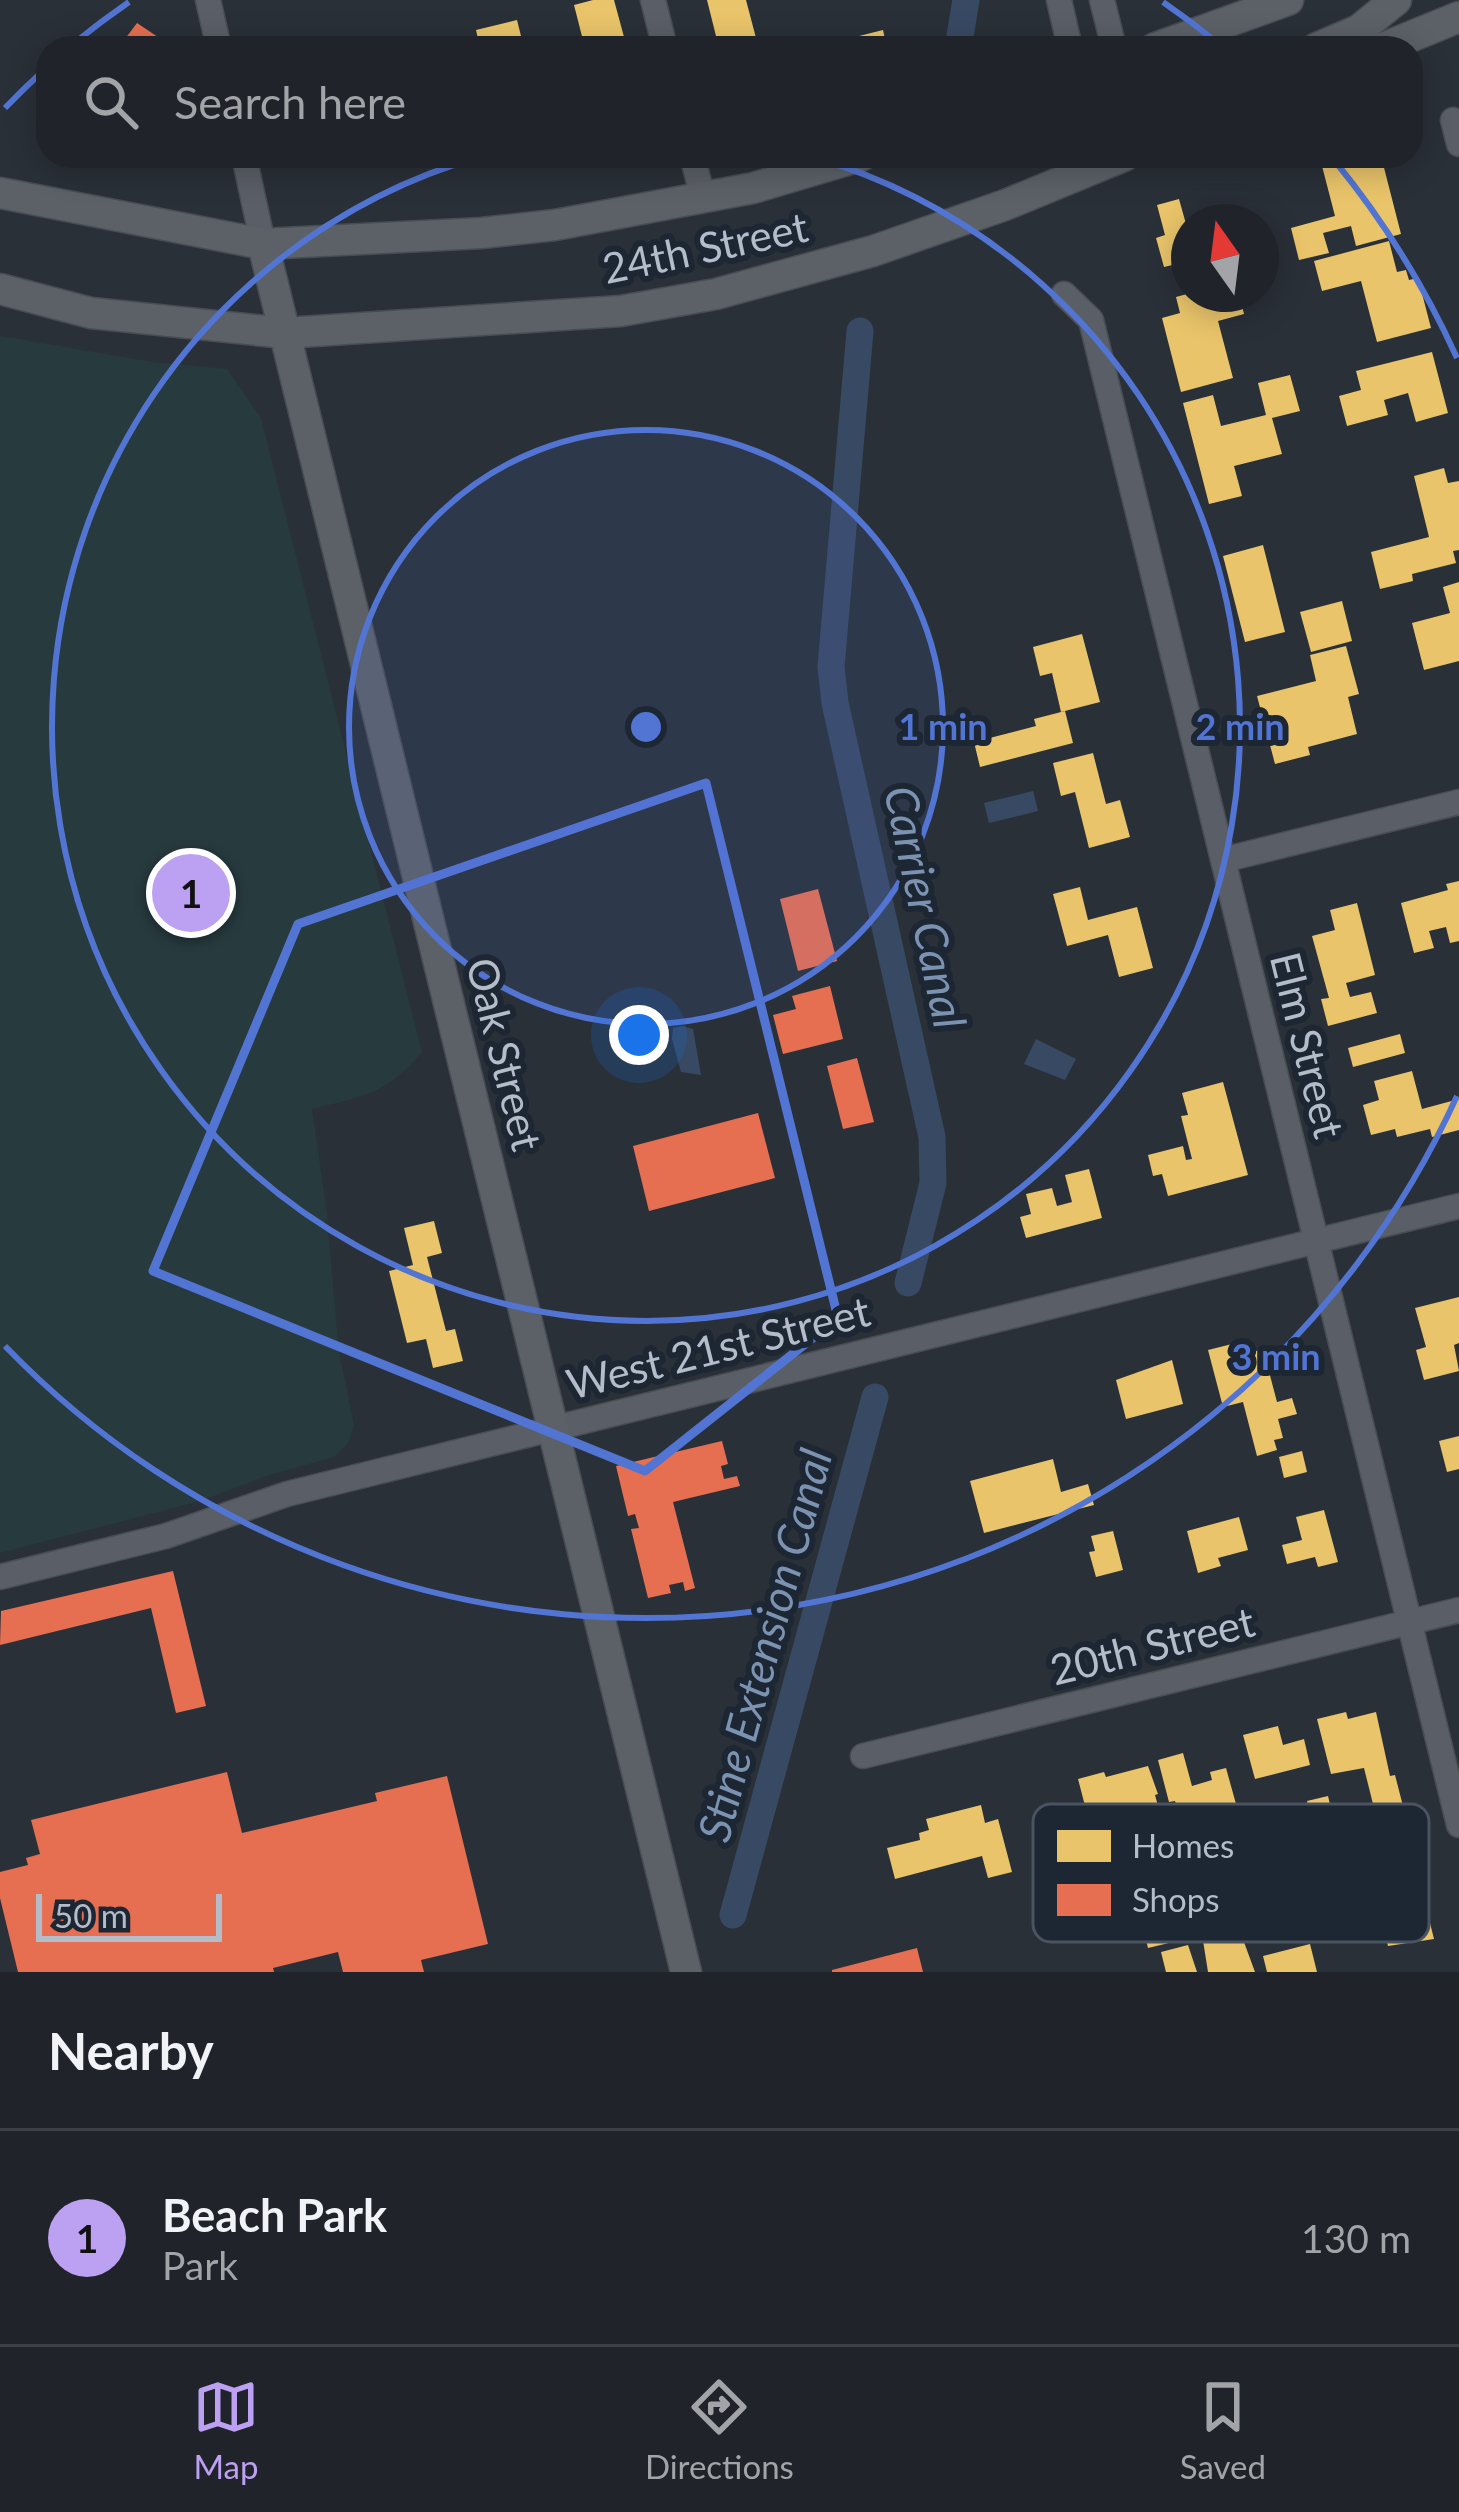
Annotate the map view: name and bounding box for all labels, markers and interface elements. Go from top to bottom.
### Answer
search box [36,36,1423,168]
icon: search [78,69,144,135]
text: Search here [174,75,406,129]
street label: 24th Street [598,201,812,293]
north arrow [1171,204,1279,312]
text: 1 min [898,704,988,748]
text: 2 min [1195,704,1285,748]
centre of rings [625,706,667,748]
water label: Carrier Canal [874,781,978,1033]
pin: 1 [152,848,230,938]
street label: Elm Street [1261,947,1355,1143]
street label: Oak Street [457,953,553,1155]
your location [609,1005,669,1065]
street label: West 21st Street [561,1285,875,1409]
text: 3 min [1231,1334,1321,1378]
water label: Stine Extension Canal [686,1443,842,1847]
street label: 20th Street [1045,1596,1259,1694]
legend [1033,1804,1429,1942]
text: Homes [1132,1825,1234,1865]
text: Shops [1132,1879,1220,1919]
scale bar [36,1888,222,1941]
text: 50 m [54,1895,128,1935]
text: Nearby [48,2020,214,2081]
text: Beach Park [162,2188,387,2242]
text: 1 [76,2215,98,2261]
text: 130 m [1301,2215,1411,2261]
text: Park [162,2242,238,2288]
tab: Map [193,2374,259,2486]
tab: Directions [645,2374,794,2486]
tab: Saved [1180,2374,1266,2486]

